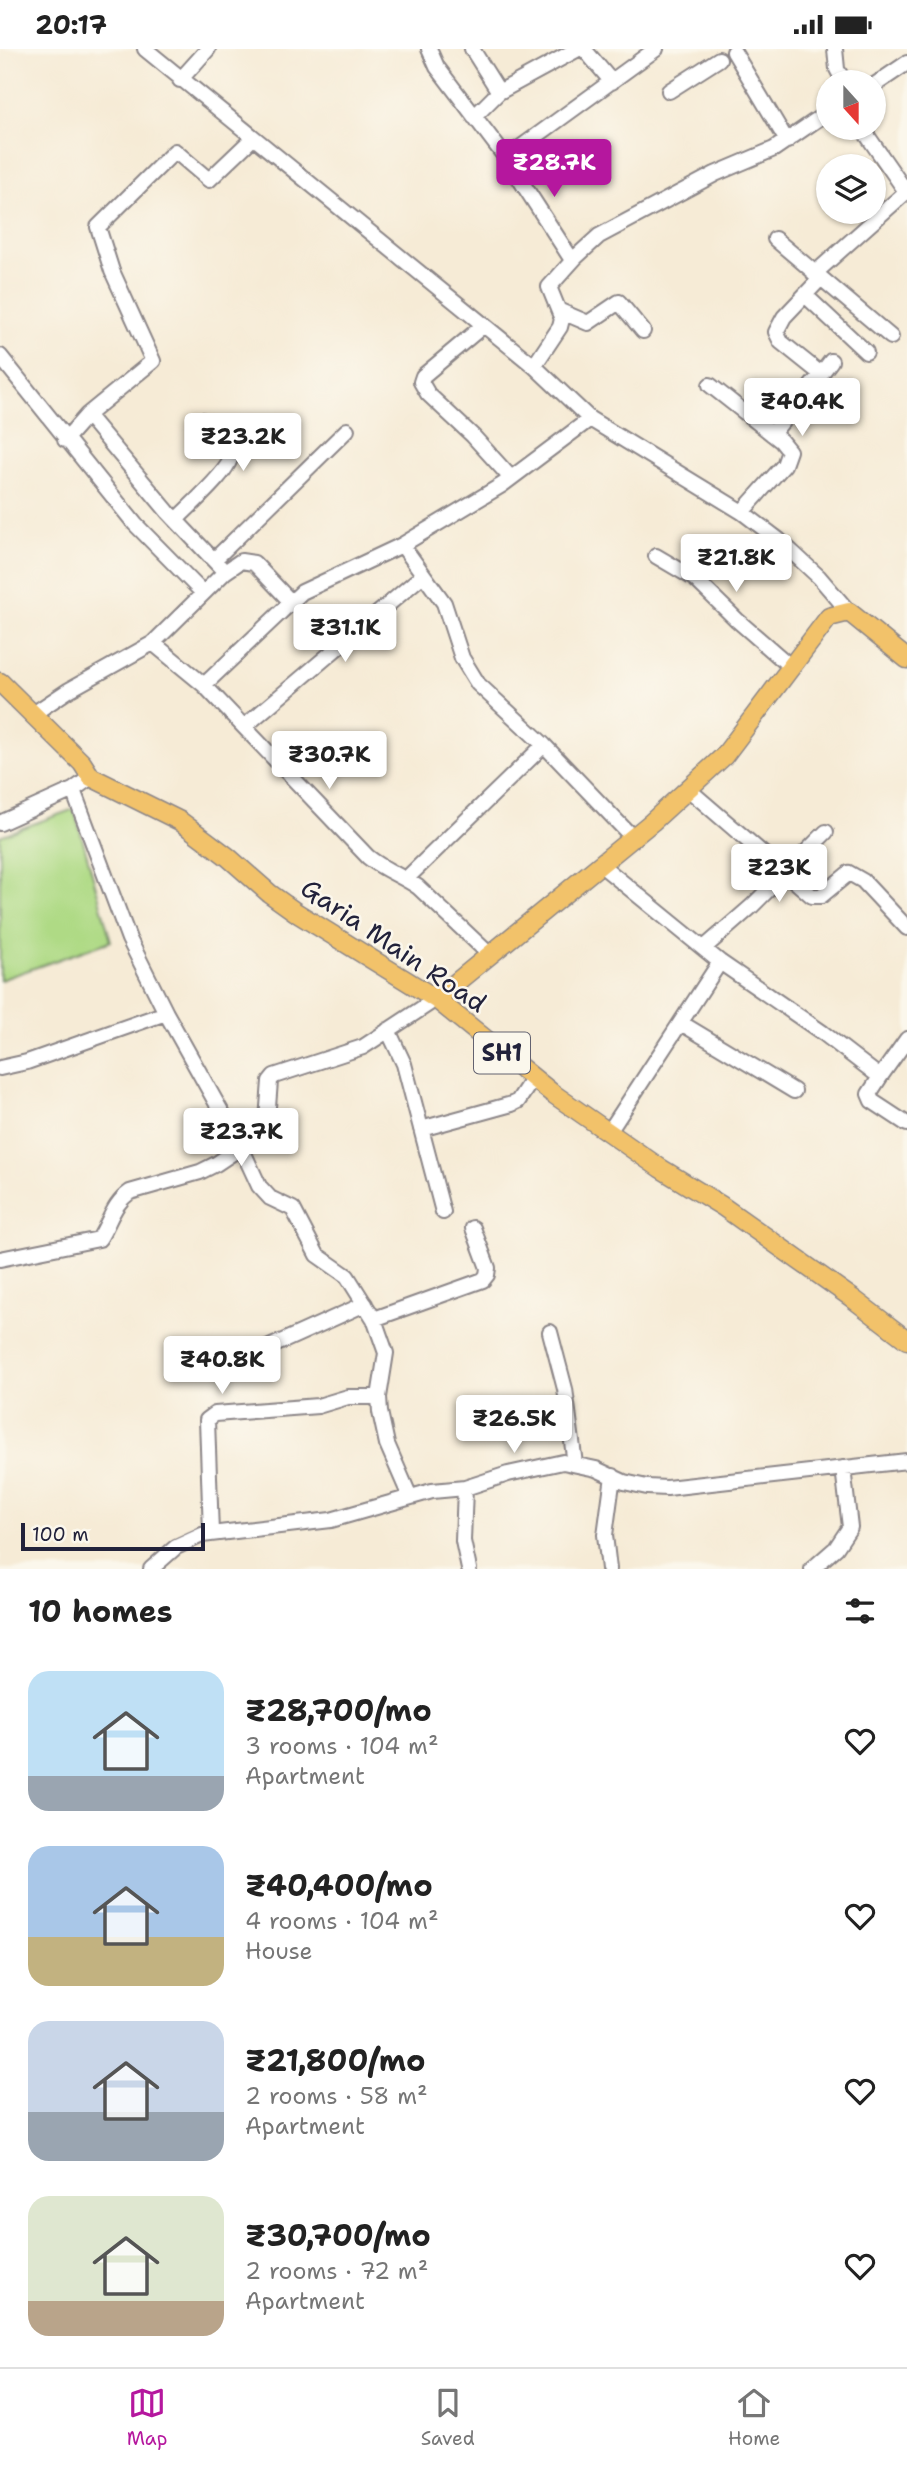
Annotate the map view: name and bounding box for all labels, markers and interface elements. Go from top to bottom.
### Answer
text: 20:17 [35,7,107,42]
north arrow [816,70,886,140]
map controls [816,70,886,224]
pin: ₹28.7K [497,139,611,199]
text: ₹28.7K [512,147,596,177]
button: layers [816,154,886,224]
pin: ₹40.4K [745,379,859,438]
text: ₹40.4K [760,386,844,416]
pin: ₹23.2K [186,413,300,473]
text: ₹23.2K [200,421,286,451]
pin: ₹21.8K [679,535,793,594]
text: ₹21.8K [697,542,775,572]
pin: ₹31.1K [288,605,402,664]
text: ₹31.1K [309,612,381,642]
pin: ₹30.7K [272,731,386,791]
text: ₹30.7K [288,739,370,769]
pin: ₹23K [738,845,820,904]
text: ₹23K [747,852,811,882]
street label: Garia Main Road [294,870,494,1020]
road number: SH1 [474,1033,530,1073]
pin: ₹23.7K [184,1109,298,1168]
text: ₹23.7K [199,1116,283,1146]
pin: ₹40.8K [165,1337,279,1396]
text: ₹40.8K [180,1344,264,1374]
pin: ₹26.5K [457,1395,571,1455]
text: ₹26.5K [472,1403,556,1433]
scale bar [21,1520,205,1552]
text: 100 m [32,1522,89,1547]
text: 10 homes [28,1591,173,1632]
icon: filters [841,1592,879,1630]
text: ₹28,700/mo [245,1690,432,1731]
icon: home [84,1699,168,1783]
icon: heart [841,1722,879,1760]
text: 3 rooms · 104 m² [245,1731,438,1761]
text: Apartment [245,1761,365,1791]
text: ₹40,400/mo [245,1865,433,1906]
icon: home [84,1874,168,1958]
icon: heart [841,1897,879,1935]
text: 4 rooms · 104 m² [245,1906,438,1936]
text: House [245,1936,313,1966]
text: ₹21,800/mo [245,2040,425,2081]
icon: home [84,2049,168,2133]
icon: heart [841,2072,879,2110]
text: 2 rooms · 58 m² [245,2081,428,2111]
text: Apartment [245,2111,365,2141]
text: ₹30,700/mo [245,2215,431,2256]
icon: home [84,2224,168,2308]
icon: heart [841,2247,879,2285]
text: 2 rooms · 72 m² [245,2256,428,2286]
text: Apartment [245,2286,365,2316]
tab: Map [127,2384,167,2451]
tab: Saved [421,2384,475,2451]
tab: Home [728,2384,780,2451]

